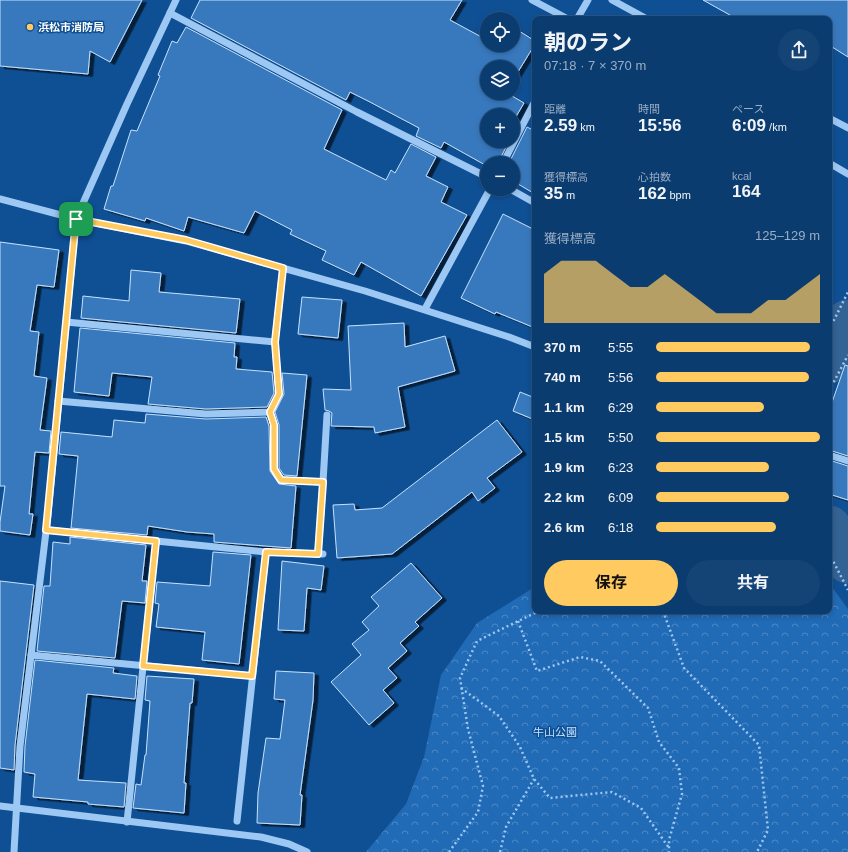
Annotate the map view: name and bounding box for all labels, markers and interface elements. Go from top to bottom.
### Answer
map controls [480,12,520,196]
button: locate [480,12,520,52]
place label: 浜松市消防局 [38,21,104,33]
marker: 浜松市消防局 [25,22,35,32]
button: share [778,29,820,71]
text: 朝のラン [544,30,632,55]
text: 07:18 · 7 × 370 m [544,58,646,73]
button: layers [480,60,520,100]
text: 距離 [544,103,566,115]
text: 時間 [638,103,660,115]
text: ペース [732,103,764,115]
button: + [480,108,520,148]
text: 2.59 [544,116,577,135]
text: 15:56 [638,116,681,135]
text: 6:09 [732,116,766,135]
text: km [577,121,595,133]
text: /km [766,121,787,133]
button: − [480,156,520,196]
text: kcal [732,170,752,182]
text: 獲得標高 [544,171,588,183]
text: 心拍数 [638,171,671,183]
text: 164 [732,182,760,201]
text: 35 [544,184,563,203]
text: 162 [638,184,666,203]
text: m [563,189,575,201]
text: bpm [666,189,691,201]
pin [59,202,93,236]
icon: arrive [65,208,87,230]
text: 125–129 m [755,228,820,243]
text: 獲得標高 [544,231,596,246]
text: 370 m [544,340,581,355]
text: 5:55 [608,340,633,355]
text: 740 m [544,370,581,385]
text: 5:56 [608,370,633,385]
text: 1.1 km [544,400,584,415]
text: 6:29 [608,400,633,415]
text: 1.5 km [544,430,584,445]
text: 5:50 [608,430,633,445]
text: 1.9 km [544,460,584,475]
text: 6:23 [608,460,633,475]
text: 2.2 km [544,490,584,505]
text: 6:09 [608,490,633,505]
text: 2.6 km [544,520,584,535]
text: 6:18 [608,520,633,535]
button: 保存 [544,560,678,606]
button: 共有 [686,560,820,606]
park label: 牛山公園 [533,726,577,738]

